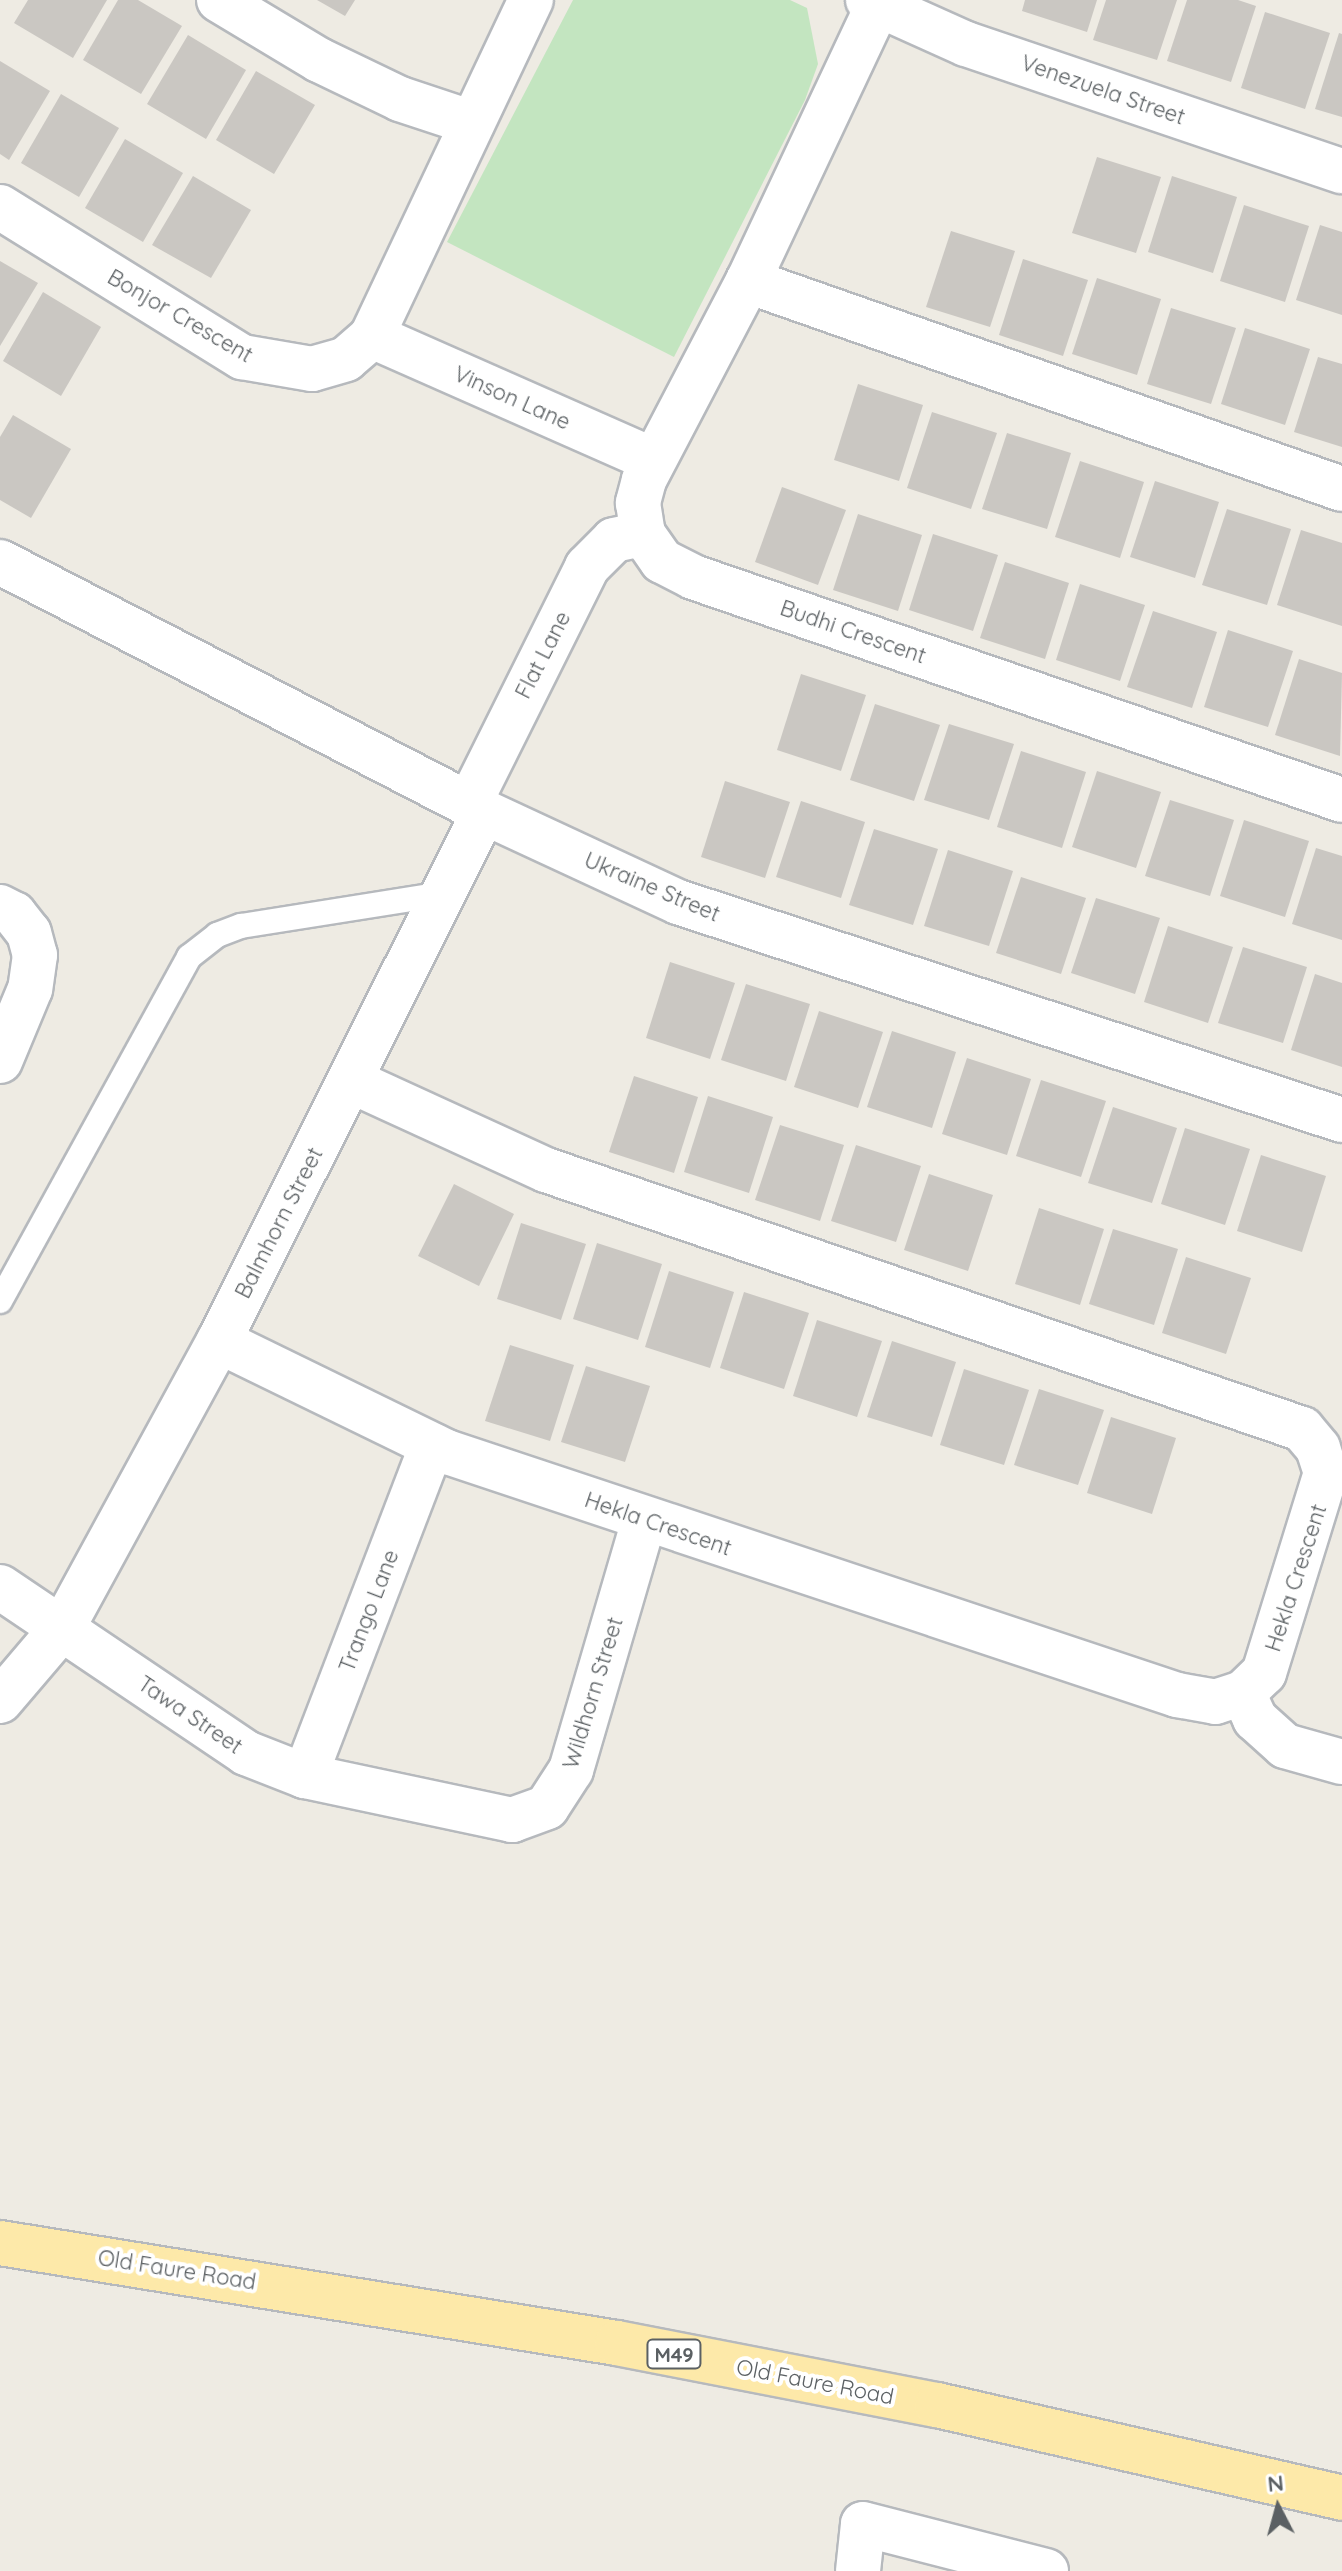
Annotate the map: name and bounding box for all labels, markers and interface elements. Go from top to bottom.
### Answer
street label: Venezuela Street [1018,50,1188,130]
street label: Bonjor Crescent [103,264,257,368]
street label: Vinson Lane [450,361,574,435]
street label: Budhi Crescent [777,595,929,669]
street label: Flat Lane [510,607,576,703]
street label: Ukraine Street [580,847,724,927]
street label: Balmhorn Street [230,1143,328,1303]
street label: Hekla Crescent [581,1487,735,1561]
street label: Hekla Crescent [1260,1501,1332,1655]
street label: Trango Lane [334,1546,404,1676]
street label: Wildhorn Street [557,1614,629,1772]
street label: Tawa Street [133,1670,247,1760]
street label: Old Faure Road [96,2244,258,2296]
road number: M49 [646,2338,702,2370]
street label: Old Faure Road [734,2354,896,2410]
north arrow [1238,2467,1318,2547]
text: N [1266,2468,1285,2498]

